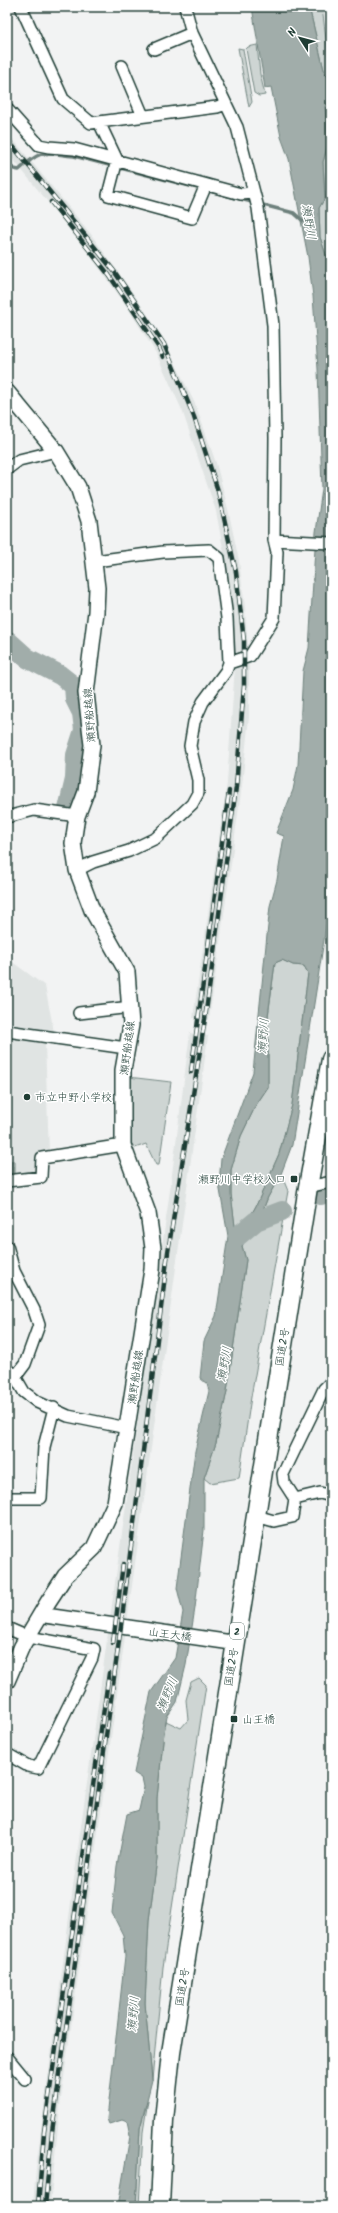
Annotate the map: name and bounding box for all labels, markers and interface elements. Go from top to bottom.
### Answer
north arrow [280,18,320,58]
text: N [283,25,302,41]
water label: 瀬野川 [296,203,321,241]
street label: 瀬野船越線 [79,687,101,743]
water label: 瀬野川 [253,1017,274,1055]
street label: 瀬野船越線 [116,1020,140,1077]
place label: 市立中野小学校 [35,1089,112,1107]
marker: 市立中野小学校 [22,1092,32,1102]
place label: 瀬野川中学校入口 [198,1171,286,1189]
marker: 瀬野川中学校入口 [289,1174,299,1184]
street label: 国道2号 [271,1326,295,1368]
water label: 瀬野川 [212,1345,237,1383]
street label: 瀬野船越線 [123,1349,149,1406]
street label: 山王大橋 [147,1623,193,1647]
road number: 2 [230,1623,244,1639]
street label: 国道2号 [220,1646,244,1688]
water label: 瀬野川 [152,1674,183,1714]
place label: 山王橋 [242,1711,275,1729]
marker: 山王橋 [229,1714,239,1724]
street label: 国道2号 [171,1966,195,2008]
water label: 瀬野川 [122,1995,145,2033]

